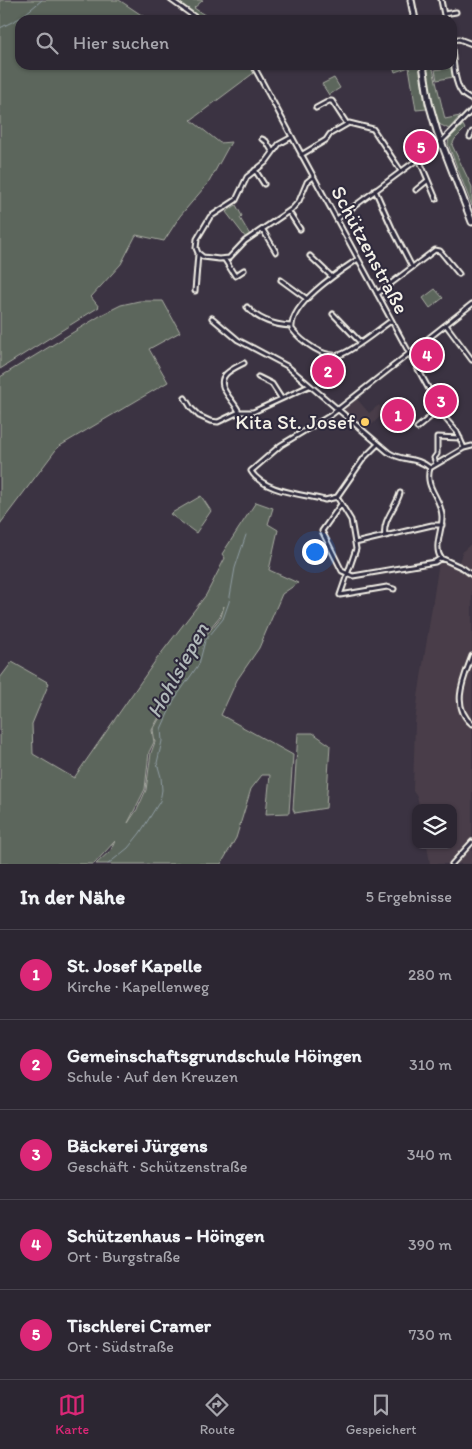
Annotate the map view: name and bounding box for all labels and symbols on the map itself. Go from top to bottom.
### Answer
pin: 5 [405,128,437,166]
street label: Schützenstraße [326,181,415,318]
pin: 4 [411,336,443,374]
pin: 2 [312,352,344,390]
pin: 3 [425,382,457,420]
pin: 1 [382,396,414,434]
place label: Kita St. Josef [235,409,355,434]
marker: Kita St. Josef [359,416,371,428]
your location [302,539,328,565]
water label: Hohlsiepen [140,618,215,723]

